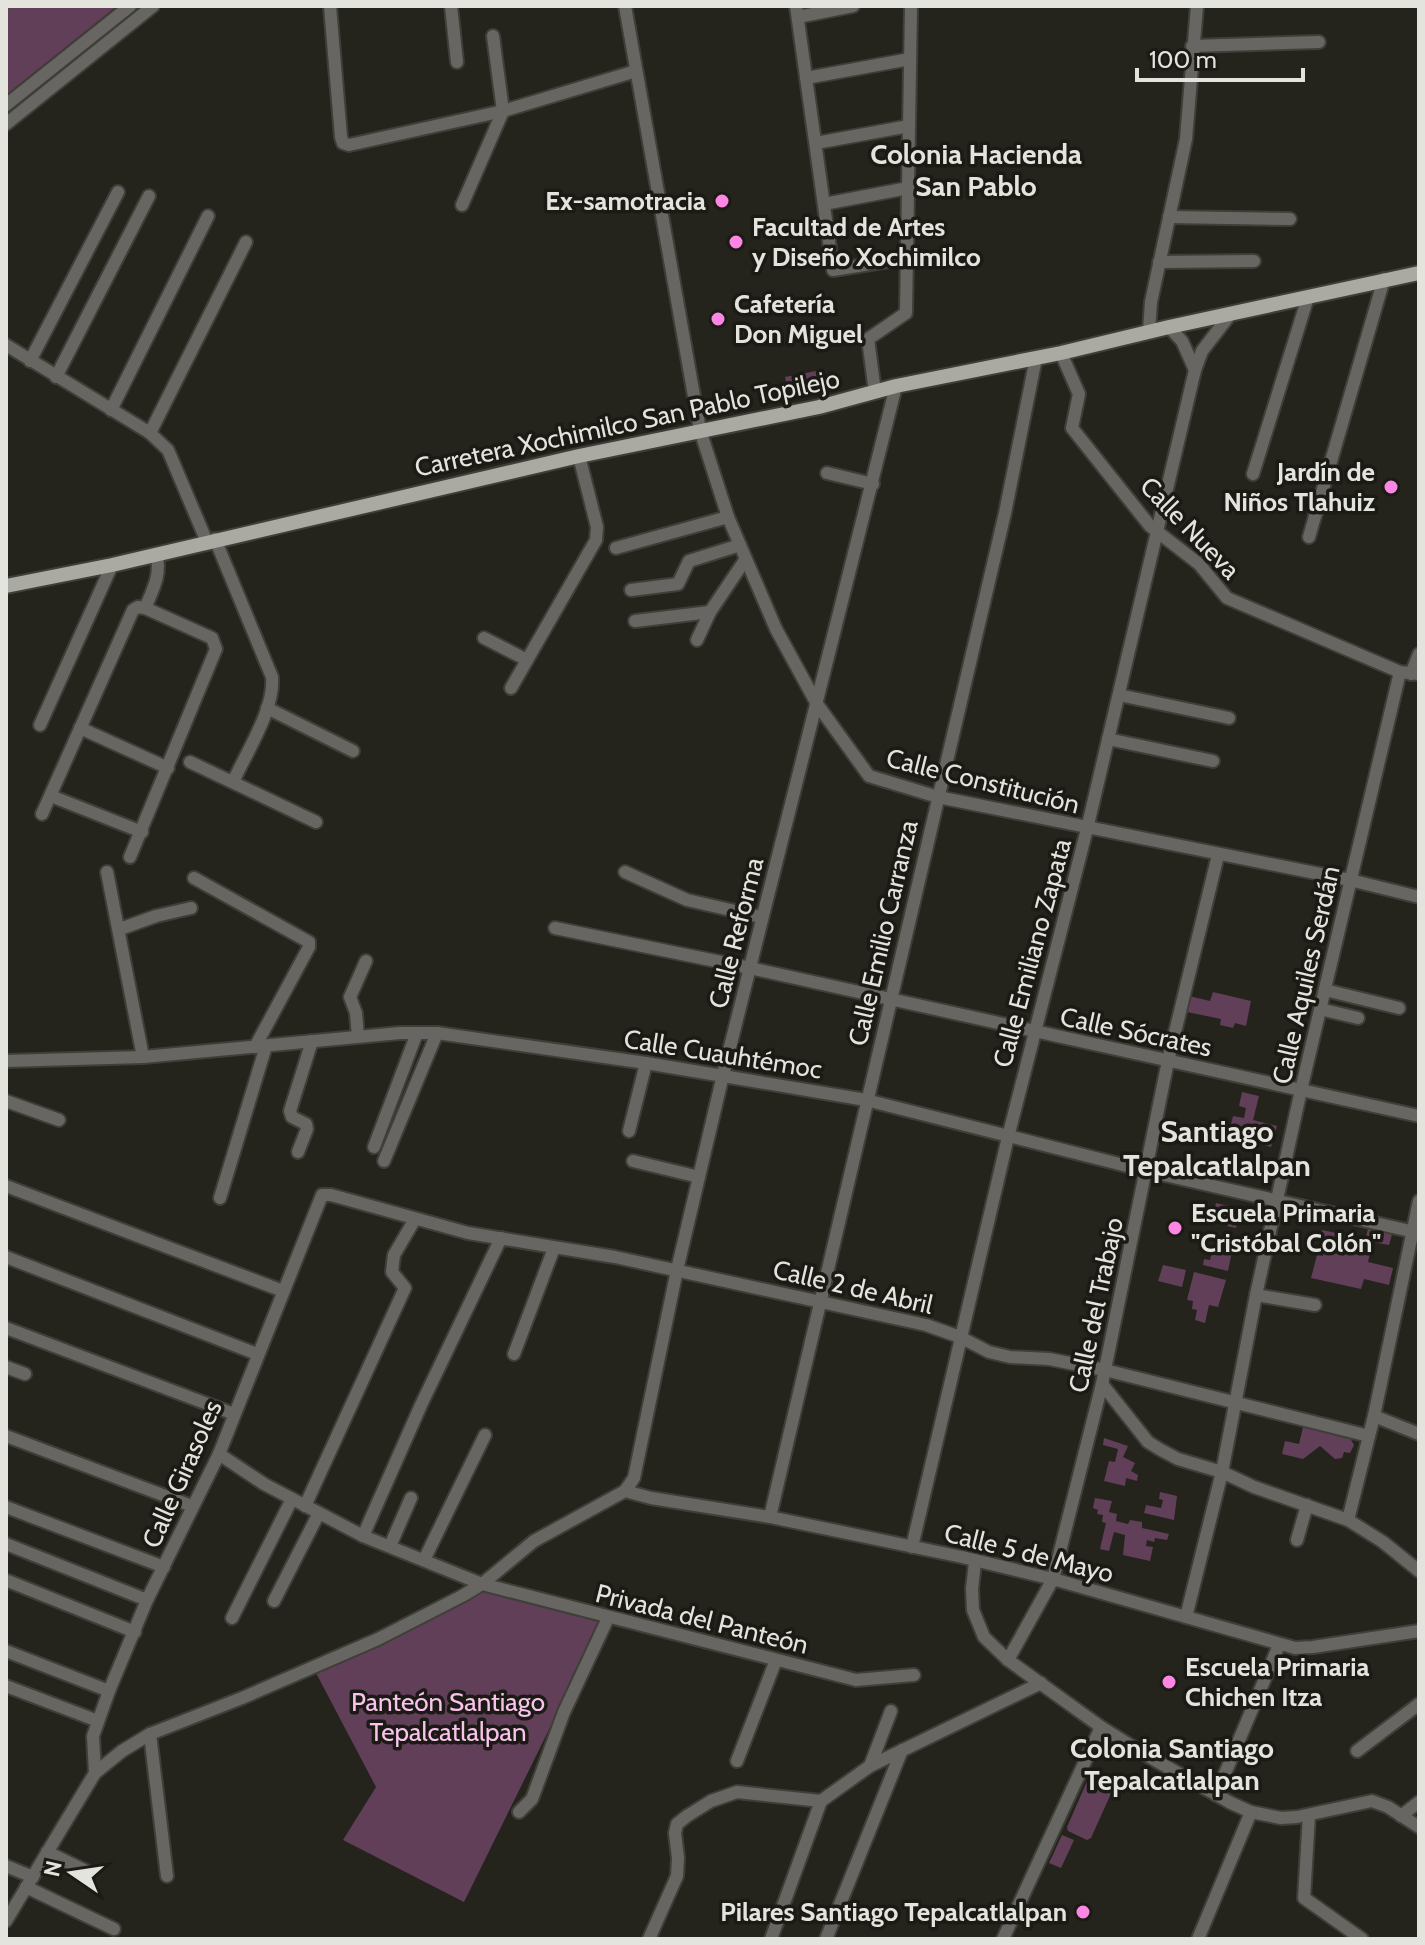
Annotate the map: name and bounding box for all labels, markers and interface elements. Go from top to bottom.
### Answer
scale bar [1137,32,1303,82]
text: 100 m [1149,45,1217,74]
district label: Colonia Hacienda San Pablo [870,137,1082,203]
place label: Ex-samotracia [545,185,706,217]
marker: Ex-samotracia [713,192,731,210]
place label: Facultad de Artes y Diseño Xochimilco [752,211,981,273]
marker: Facultad de Artes y Diseño Xochimilco [727,233,745,251]
place label: Cafetería Don Miguel [734,288,863,350]
marker: Cafetería Don Miguel [709,310,727,328]
street label: Carretera Xochimilco San Pablo Topilejo [412,362,842,484]
place label: Jardín de Niños Tlahuiz [1223,456,1375,518]
street label: Calle Nueva [1133,470,1247,586]
marker: Jardín de Niños Tlahuiz [1382,478,1400,496]
street label: Calle Constitución [883,742,1083,820]
street label: Calle Emilio Carranza [841,817,925,1049]
street label: Calle Emiliano Zapata [986,835,1078,1071]
street label: Calle Reforma [702,854,770,1012]
street label: Calle Aquiles Serdán [1265,863,1347,1087]
street label: Calle Sócrates [1057,1000,1215,1064]
street label: Calle Cuauhtémoc [622,1023,824,1085]
district label: Santiago Tepalcatlalpan [1123,1113,1311,1184]
place label: Escuela Primaria "Cristóbal Colón" [1191,1197,1381,1259]
street label: Calle del Trabajo [1062,1214,1130,1396]
marker: Escuela Primaria "Cristóbal Colón" [1166,1219,1184,1237]
street label: Calle 2 de Abril [770,1253,936,1321]
street label: Calle Girasoles [135,1395,229,1553]
street label: Calle 5 de Mayo [941,1516,1117,1590]
street label: Privada del Panteón [592,1577,812,1661]
place label: Escuela Primaria Chichen Itza [1185,1651,1369,1713]
marker: Escuela Primaria Chichen Itza [1160,1673,1178,1691]
park label: Panteón Santiago Tepalcatlalpan [351,1686,545,1748]
district label: Colonia Santiago Tepalcatlalpan [1070,1731,1274,1797]
north arrow [32,1833,112,1913]
text: N [38,1858,68,1879]
place label: Pilares Santiago Tepalcatlalpan [720,1896,1067,1928]
marker: Pilares Santiago Tepalcatlalpan [1074,1903,1092,1921]

